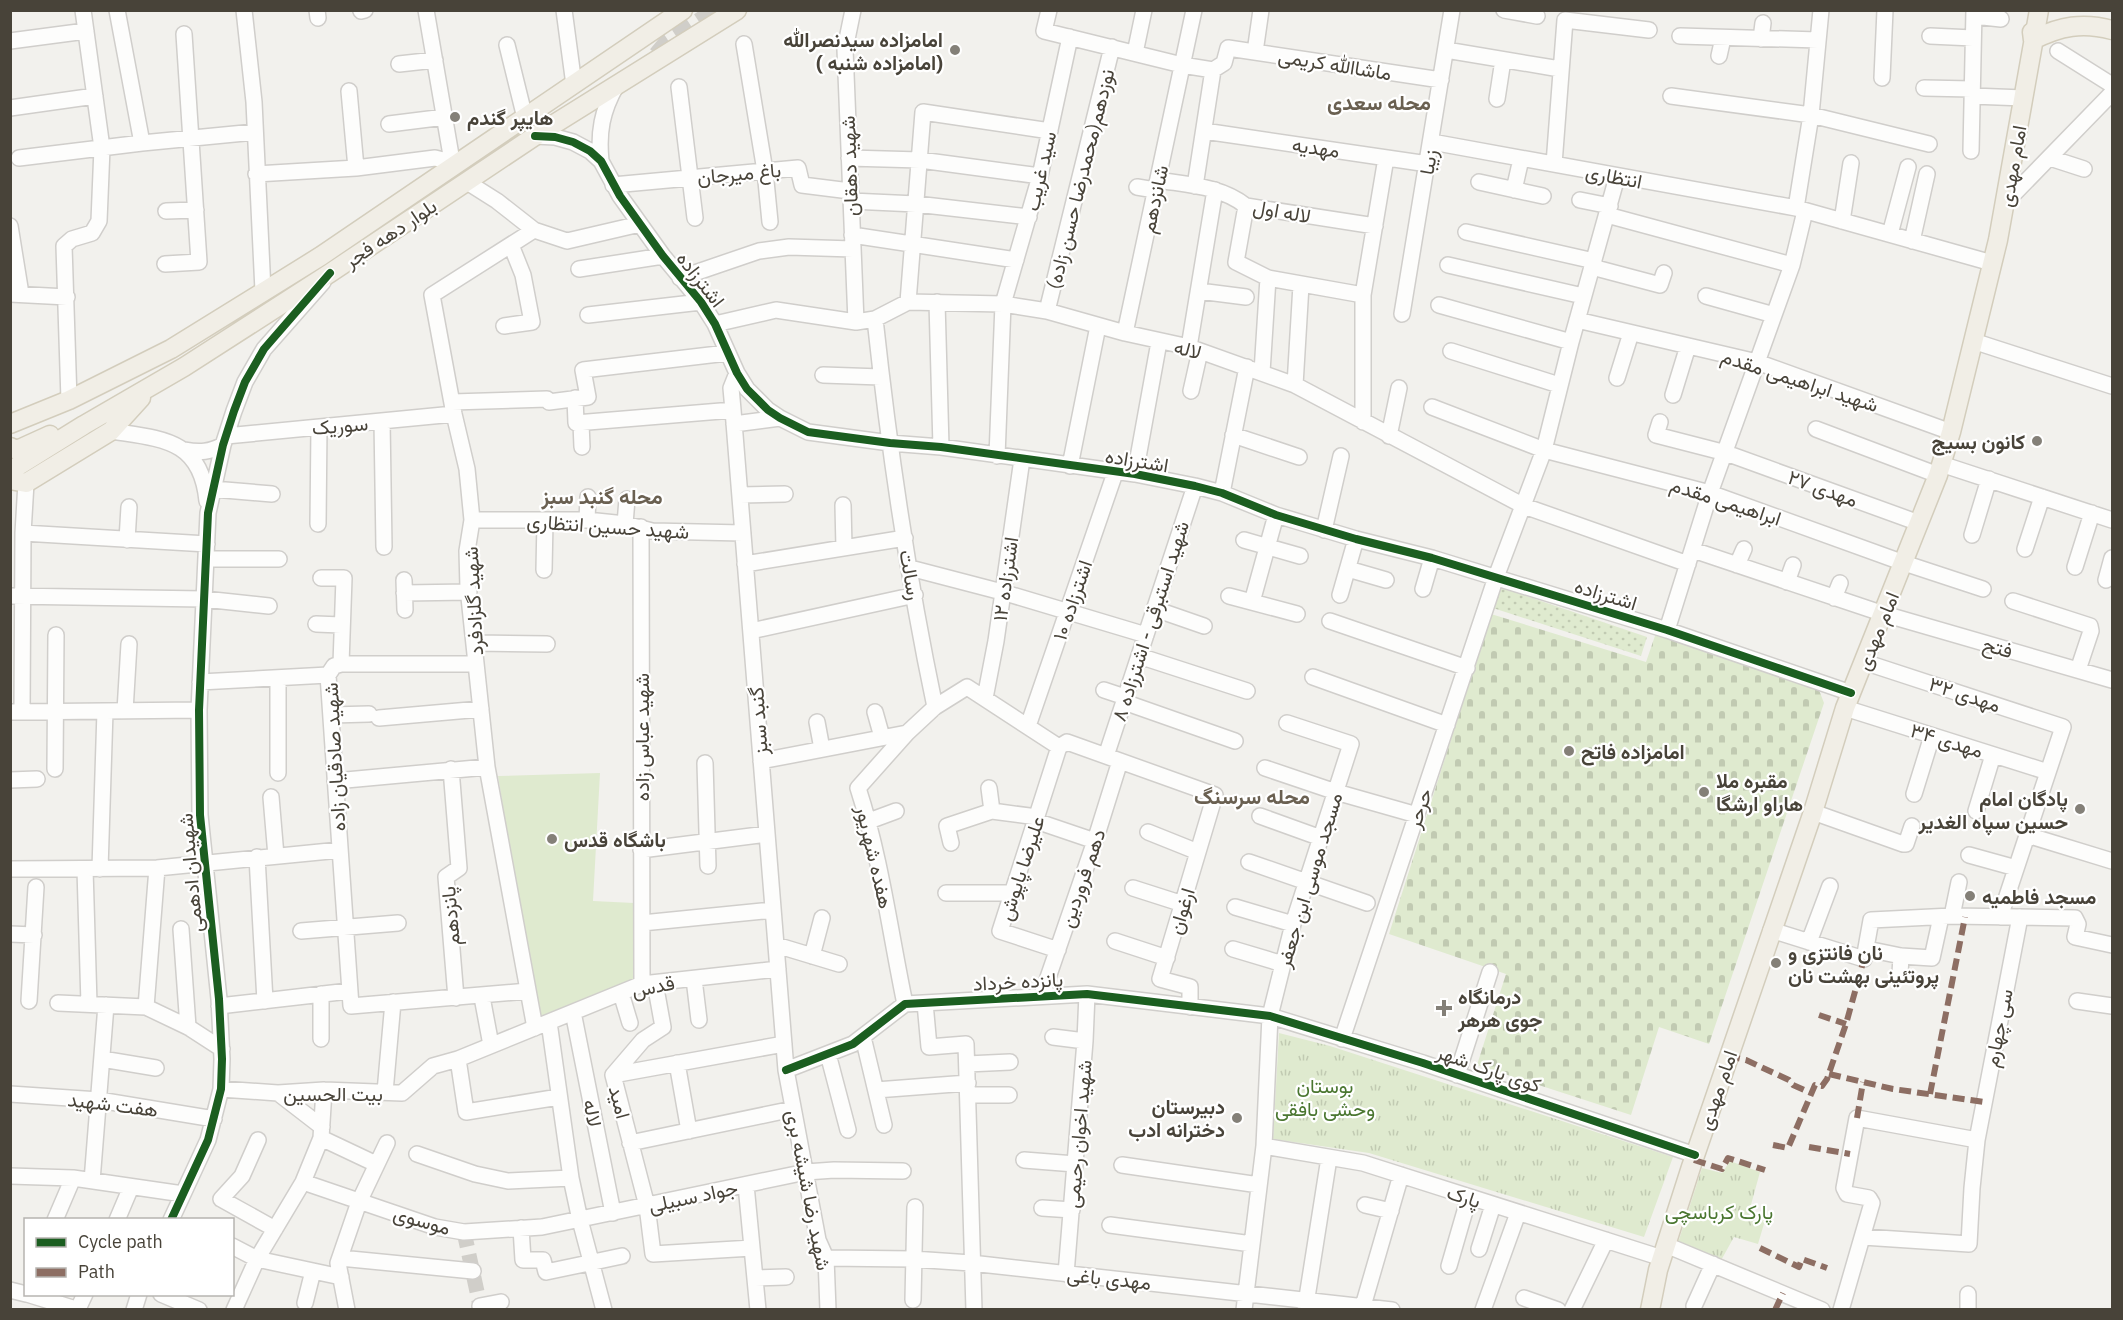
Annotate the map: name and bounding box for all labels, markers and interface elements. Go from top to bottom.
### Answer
place label: امامزاده سیدنصرالله ( امامزاده شنبه) [783,26,943,76]
street label: ماشاالله کریمی [1276,42,1394,86]
marker: امامزاده سیدنصرالله ( امامزاده شنبه) [948,43,962,57]
street label: نوزدهم(محمدرضا حسن زاده) [1040,66,1120,292]
district label: محله سعدی [1327,88,1431,116]
place label: هایپر گندم [467,104,553,132]
marker: هایپر گندم [448,110,462,124]
street label: شهید دهقان [834,115,864,217]
street label: امام مهدی [1992,123,2032,209]
street label: سید غریب [1018,128,1062,214]
street label: مهدیه [1290,130,1342,164]
street label: زیبا [1413,147,1443,177]
street label: باغ میرجان [696,156,782,191]
street label: انتظاری [1583,157,1645,195]
street label: شانزدهم [1134,162,1174,236]
street label: بلوار دهه فجر [338,192,442,275]
street label: لاله اول [1251,193,1313,229]
street label: اشترزاده [671,245,731,313]
street label: لاله [1171,332,1205,366]
street label: شهید ابراهیمی مقدم [1718,342,1882,418]
street label: سوریک [311,409,369,441]
place label: کانون بسیج [1932,428,2025,456]
marker: کانون بسیج [2030,434,2044,448]
street label: اشترزاده [1103,442,1171,478]
street label: مهدی ۲۷ [1784,463,1862,513]
street label: ابراهیمی مقدم [1667,470,1785,532]
district label: محله گنبد سبز [540,482,663,510]
street label: شهید حسین انتظاری [526,507,690,545]
street label: شهید استبرقی - اشترزاده ۸ [1105,517,1195,725]
street label: اشترزاده ۱۲ [986,535,1024,623]
street label: شهید گلزادفرد [457,546,489,656]
street label: رسالت [893,548,929,602]
street label: اشترزاده ۱۰ [1046,556,1098,644]
street label: اشترزاده [1571,572,1641,616]
street label: امام مهدی [1849,588,1905,674]
street label: فتح [1980,630,2016,665]
street label: مهدی ۳۲ [1926,670,2004,718]
street label: شهید عباس زاده [628,673,655,801]
street label: شهید صادقیان زاده [317,682,351,832]
street label: گنبد سبز [742,686,774,757]
street label: مهدی ۳۴ [1907,716,1987,764]
place label: امامزاده فاتح [1581,738,1685,766]
marker: امامزاده فاتح [1562,744,1576,758]
place label: مقبره ملا هاراو ارشگا [1716,767,1803,817]
district label: محله سرسنگ [1194,782,1310,810]
street label: حرحر [1399,784,1438,833]
marker: مقبره ملا هاراو ارشگا [1697,785,1711,799]
place label: پادگان امام حسین سپاه الغدیر [1918,785,2068,836]
street label: مسجد موسی ابن جعفر [1269,789,1348,972]
street label: هفده شهریور [850,802,900,911]
marker: پادگان امام حسین سپاه الغدیر [2073,802,2087,816]
street label: شهیدان ادهمی [171,812,209,934]
street label: علیرضا پاپوش [991,812,1052,924]
street label: دهم فروردین [1053,825,1111,931]
place label: باشگاه قدس [564,826,666,853]
marker: باشگاه قدس [545,832,559,846]
place label: مسجد فاطمیه [1982,883,2097,910]
street label: ارغوان [1161,884,1201,938]
street label: پانزدهم [434,885,467,947]
marker: مسجد فاطمیه [1963,889,1977,903]
place label: نان فانتزی و پروتئینی بهشت نان [1788,939,1939,990]
marker: نان فانتزی و پروتئینی بهشت نان [1769,956,1783,970]
street label: پانزده خرداد [972,965,1064,998]
street label: قدس [629,969,677,1003]
place label: درمانگاه جوی هرهر [1457,983,1542,1033]
street label: سی چهارم [1977,987,2020,1070]
marker: درمانگاه جوی هرهر [1435,999,1453,1017]
street label: کوی پارک شهر [1432,1037,1545,1099]
street label: امام مهدی [1691,1047,1743,1133]
street label: شهید اخوان رحیمی [1058,1059,1098,1209]
park label: بوستان وحشی بافقی [1275,1072,1375,1122]
street label: بیت الحسین [283,1080,383,1107]
street label: امید [603,1082,637,1122]
street label: هفت شهید [66,1085,160,1123]
place label: دبیرستان دخترانه ادب [1128,1093,1225,1143]
street label: لاله [577,1097,609,1129]
street label: شهید رضا شیشه بری [780,1107,838,1273]
marker: دبیرستان دخترانه ادب [1230,1111,1244,1125]
street label: جواد سبیلی [646,1173,740,1219]
street label: پارک [1443,1178,1484,1215]
park label: پارک کرباسچی [1665,1198,1773,1226]
street label: موسوی [390,1199,454,1241]
legend [24,1218,234,1296]
text: Cycle path [78,1230,163,1253]
text: Path [78,1260,115,1283]
street label: مهدی باغی [1066,1260,1152,1296]

